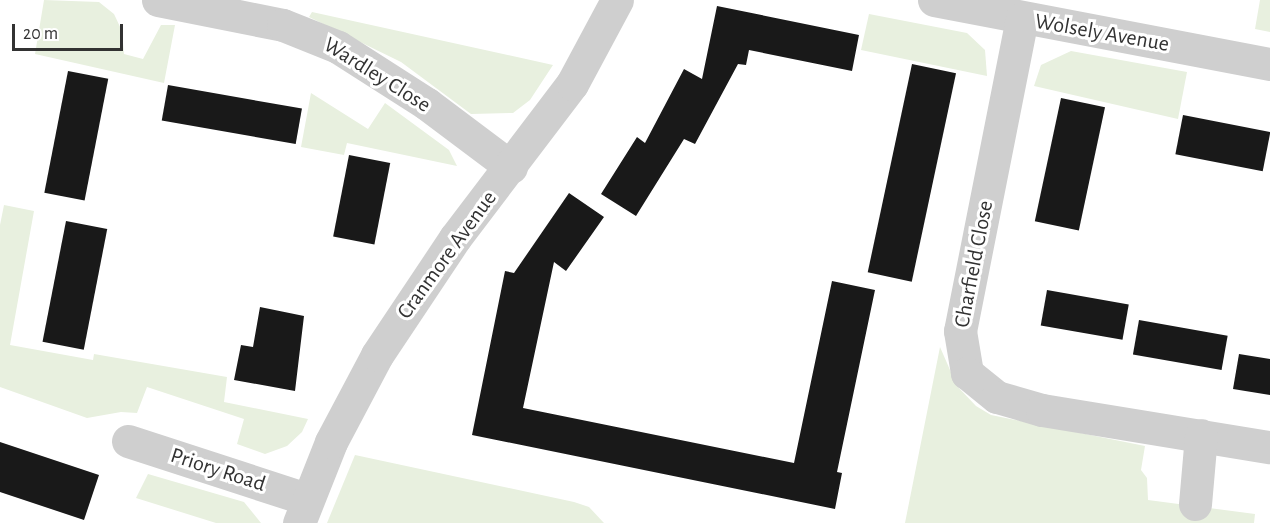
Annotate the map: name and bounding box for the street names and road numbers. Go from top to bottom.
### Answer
street label: Wolsely Avenue [1033,8,1171,58]
street label: Wardley Close [319,32,435,118]
street label: Cranmore Avenue [392,186,502,324]
street label: Charfield Close [949,198,999,330]
street label: Priory Road [167,442,269,498]

